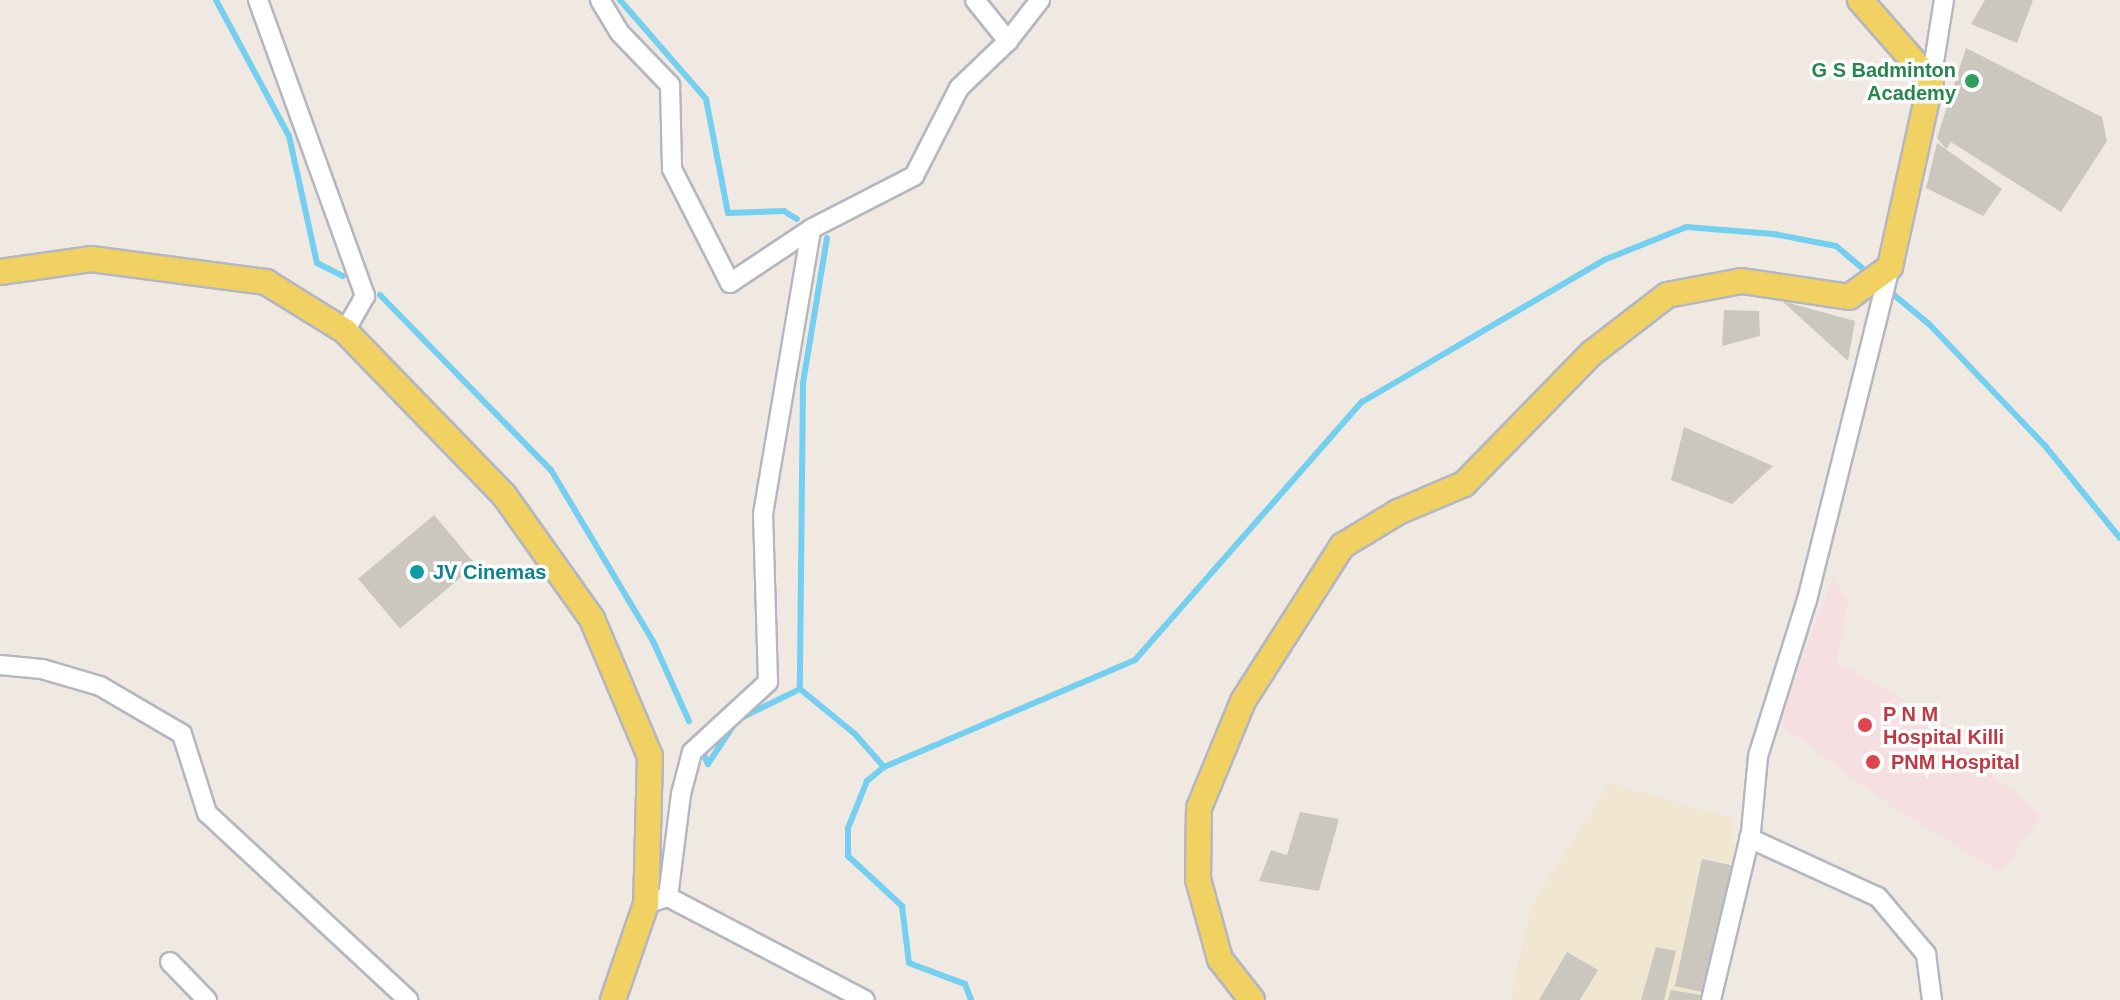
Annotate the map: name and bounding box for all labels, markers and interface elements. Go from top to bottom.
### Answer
place label: G S Badminton Academy [1812,58,1956,105]
marker: G S Badminton Academy [1963,72,1981,90]
place label: JV Cinemas [433,560,546,584]
marker: JV Cinemas [408,563,426,581]
place label: P N M Hospital Killi [1883,702,2004,749]
marker: P N M Hospital Killi [1854,714,1876,736]
place label: PNM Hospital [1891,750,2020,774]
marker: PNM Hospital [1862,751,1884,773]

